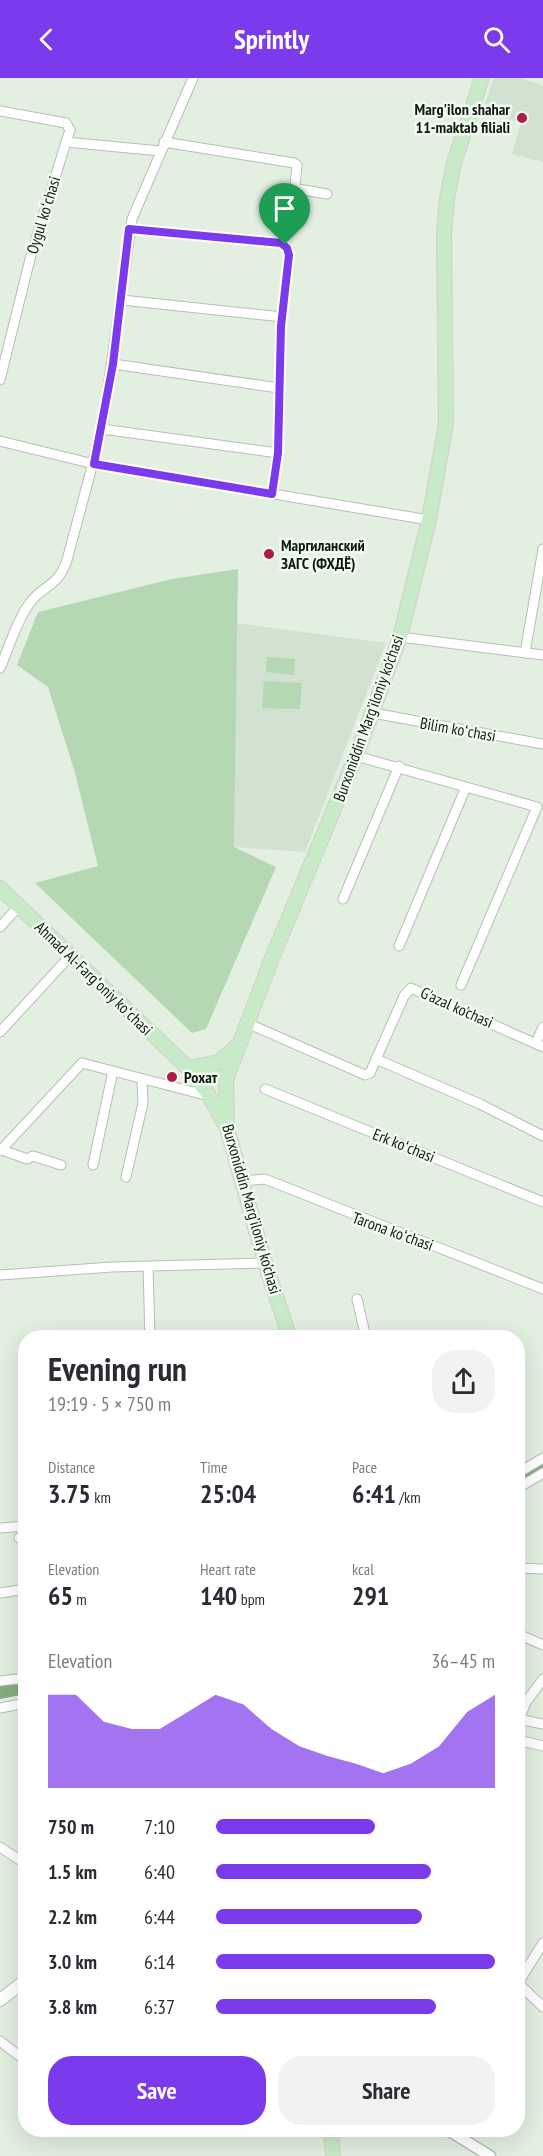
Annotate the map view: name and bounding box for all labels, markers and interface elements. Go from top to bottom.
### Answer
text: Sprintly [234,22,309,56]
icon: back [30,23,63,56]
icon: search [480,23,513,56]
place label: Marg'ilon shahar 11-maktab filiali [415,99,510,137]
marker: Marg'ilon shahar 11-maktab filiali [515,111,529,125]
street label: Oygul koʻchasi [22,174,64,256]
pin [259,183,310,245]
icon: arrive [268,192,301,225]
place label: Маргиланский ЗАГС (ФХДЁ) [281,535,365,573]
marker: Маргиланский ЗАГС (ФХДЁ) [262,547,276,561]
street label: Burxoniddin Marg’iloniy ko’chasi [329,632,407,804]
street label: Bilim koʻchasi [419,713,497,745]
street label: Ahmad Al-Fargʻoniy koʻchasi [31,917,157,1039]
street label: G'azal ko'chasi [418,982,496,1032]
place label: Рохат [184,1067,218,1087]
marker: Рохат [165,1070,179,1084]
street label: Burxoniddin Marg’iloniy ko’chasi [218,1122,286,1296]
street label: Erk koʻchasi [370,1124,438,1166]
street label: Tarona koʻchasi [350,1207,436,1255]
text: Evening run [48,1347,187,1390]
button: share [432,1350,495,1413]
text: 19:19 · 5 × 750 m [48,1391,171,1417]
text: Distance [48,1457,95,1477]
text: Time [200,1457,228,1477]
text: Pace [352,1457,377,1477]
text: 3.75 [48,1477,91,1510]
text: 25:04 [200,1477,256,1510]
text: 6:41 [352,1477,396,1510]
text: km [91,1487,111,1507]
text: /km [396,1487,421,1507]
text: Elevation [48,1559,99,1579]
text: Heart rate [200,1559,256,1579]
text: kcal [352,1559,374,1579]
text: 65 [48,1579,73,1612]
text: 140 [200,1579,237,1612]
text: 291 [352,1579,389,1612]
text: m [73,1589,87,1609]
text: bpm [237,1589,265,1609]
text: Elevation [48,1648,112,1674]
text: 36–45 m [431,1648,495,1674]
text: 750 m [48,1814,94,1840]
text: 7:10 [144,1814,175,1840]
text: 1.5 km [48,1859,97,1885]
text: 6:40 [144,1859,175,1885]
text: 2.2 km [48,1904,97,1930]
text: 6:44 [144,1904,175,1930]
text: 3.0 km [48,1949,97,1975]
text: 6:14 [144,1949,175,1975]
text: 3.8 km [48,1994,97,2020]
text: 6:37 [144,1994,175,2020]
button: Save [48,2056,266,2125]
button: Share [278,2056,495,2125]

